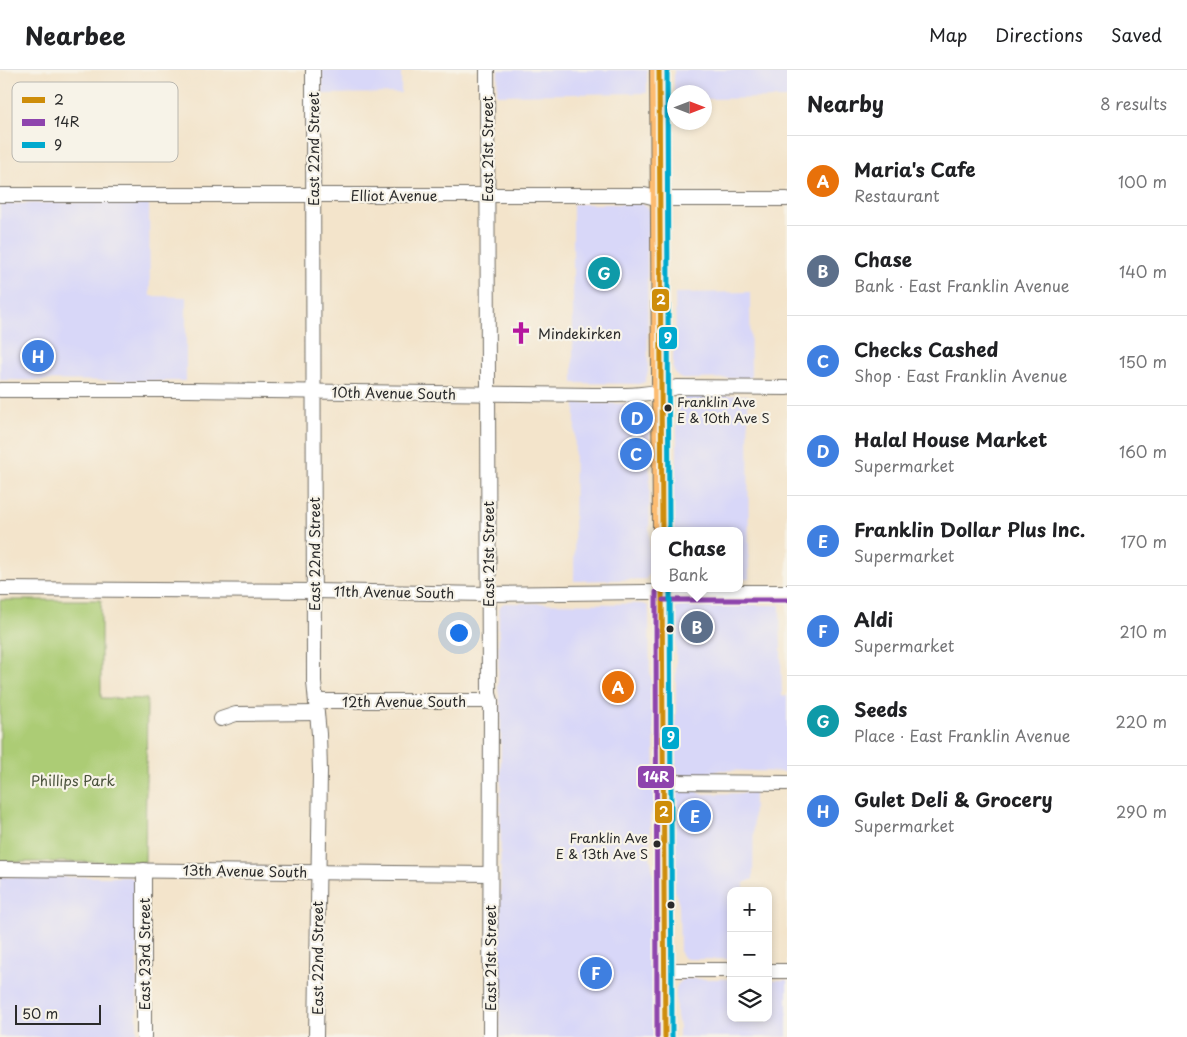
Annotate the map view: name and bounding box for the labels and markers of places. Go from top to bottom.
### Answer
pin: G [588,254,620,292]
church icon: Mindekirken [508,320,534,346]
place label: Mindekirken [538,323,621,344]
pin: H [22,337,54,375]
place label: Franklin Ave E & 10th Ave S [677,392,770,427]
pin: D [621,399,653,437]
marker: Franklin Ave E & 10th Ave S [663,403,673,413]
pin: C [620,435,652,473]
pin: B [681,608,713,646]
unlabelled marker [665,624,675,634]
pin: A [602,668,634,706]
pin: E [679,797,711,835]
place label: Franklin Ave E & 13th Ave S [556,828,648,863]
marker: Franklin Ave E & 13th Ave S [652,839,662,849]
unlabelled marker [666,900,676,910]
pin: F [580,954,612,992]

